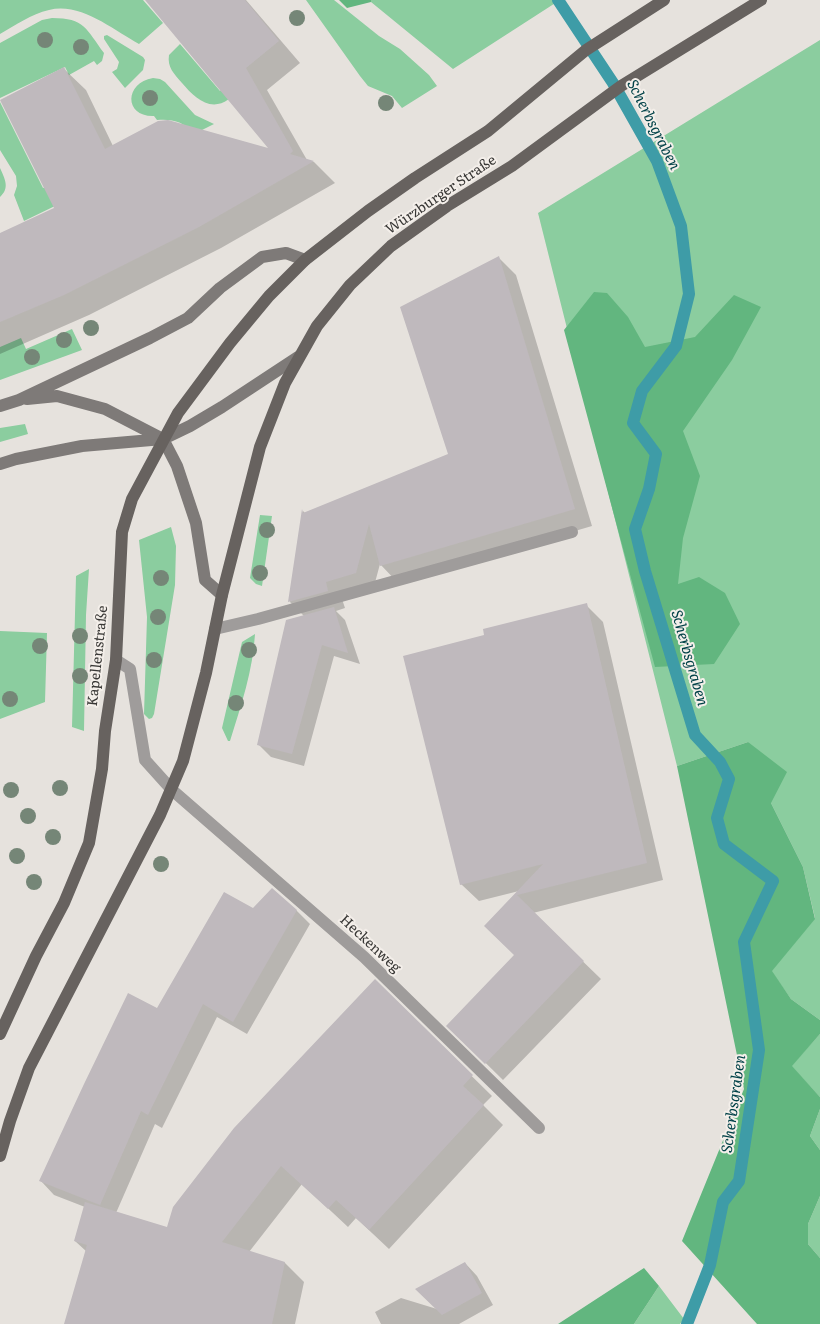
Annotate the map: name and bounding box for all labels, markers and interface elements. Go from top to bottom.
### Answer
water label: Scherbsgraben [623,77,683,173]
street label: Würzburger Straße [383,152,499,238]
street label: Kapellenstraße [84,605,112,707]
water label: Scherbsgraben [667,608,711,708]
street label: Heckenweg [336,912,404,976]
water label: Scherbsgraben [718,1054,750,1154]

